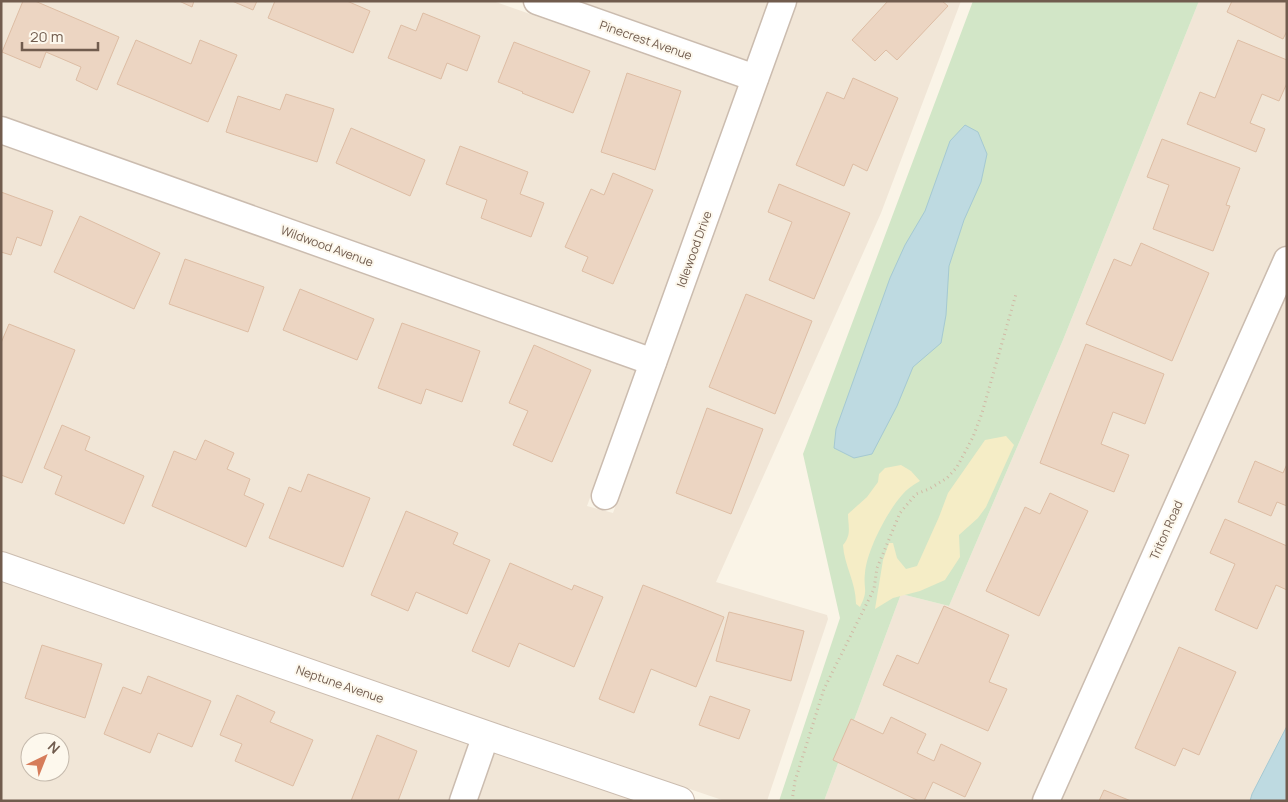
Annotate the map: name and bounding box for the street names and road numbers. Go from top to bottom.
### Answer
street label: Pinecrest Avenue [598,16,694,64]
street label: Idlewood Drive [672,208,716,290]
street label: Wildwood Avenue [278,221,376,271]
street label: Triton Road [1145,498,1187,562]
street label: Neptune Avenue [294,661,386,707]

